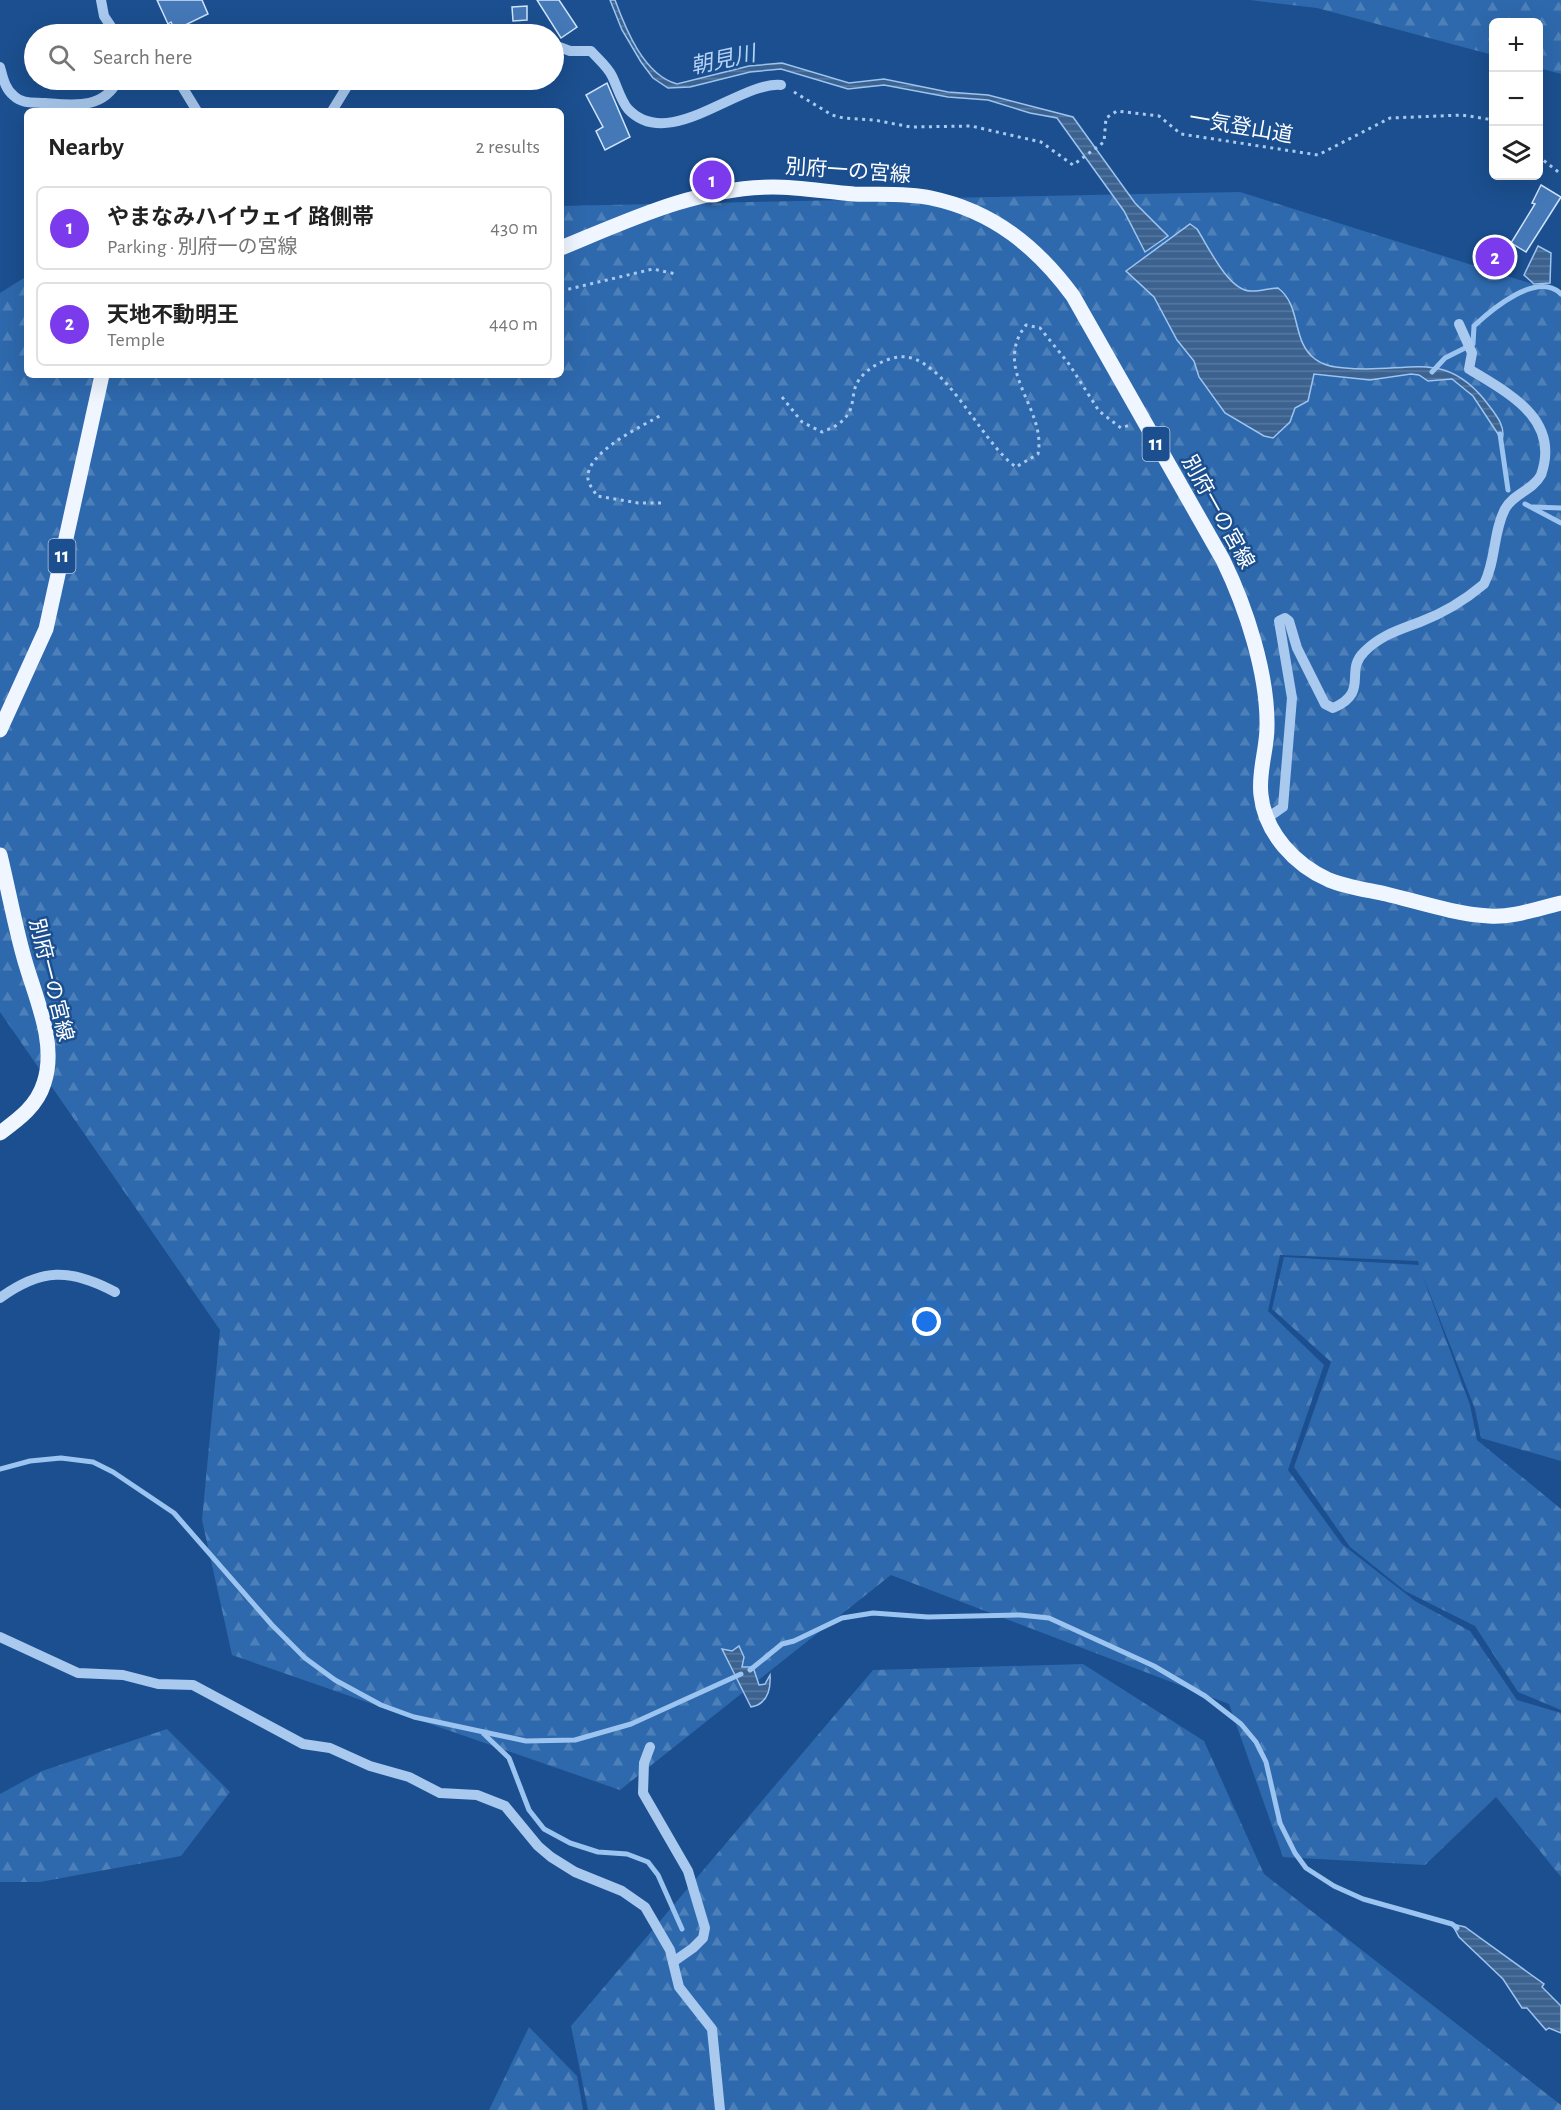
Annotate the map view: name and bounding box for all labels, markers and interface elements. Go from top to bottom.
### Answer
map controls [1489,18,1543,180]
button: + [1489,18,1543,72]
search box [24,24,564,90]
icon: search [45,41,78,74]
water label: 朝見川 [688,41,760,78]
text: Search here [93,46,192,68]
button: − [1489,72,1543,126]
street label: 一気登山道 [1187,107,1295,146]
button: layers [1489,126,1543,180]
text: Nearby [48,134,124,160]
text: 2 results [476,137,540,157]
street label: 別府一の宮線 [784,155,912,186]
pin: 1 [692,158,732,202]
text: やまなみハイウェイ 路側帯 [107,206,374,228]
text: 1 [66,218,73,238]
text: 430 m [490,218,538,238]
pin: 2 [1476,234,1514,280]
text: Parking · 別府一の宮線 [107,237,298,257]
text: 天地不動明王 [107,304,239,326]
text: 2 [65,314,74,334]
text: 440 m [489,314,538,334]
text: Temple [107,330,165,350]
road number: 11 [1142,427,1170,461]
street label: 別府一の宮線 [1178,451,1259,572]
road number: 11 [48,539,76,573]
street label: 別府一の宮線 [26,916,77,1044]
your location [912,1307,941,1336]

